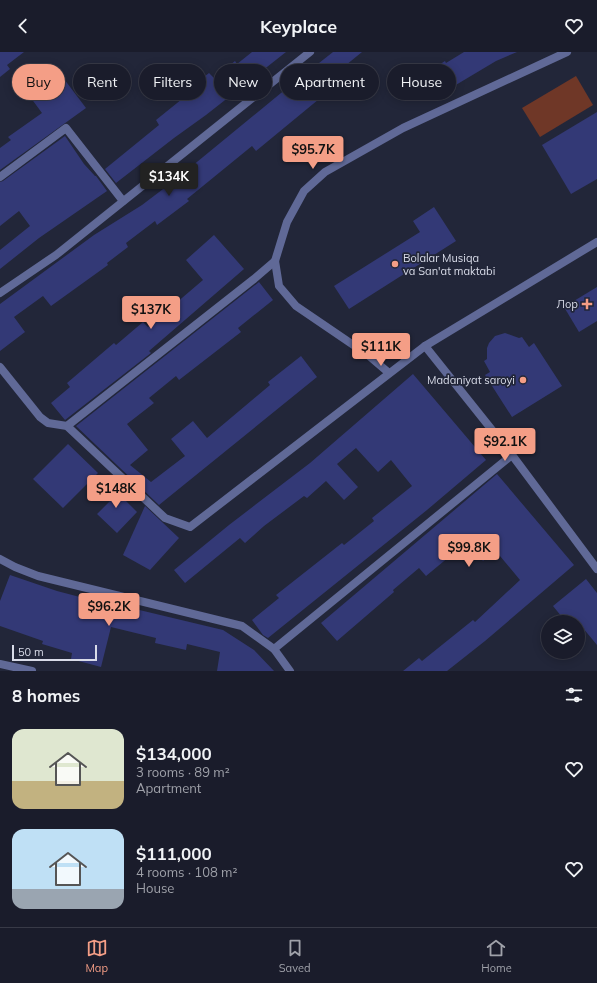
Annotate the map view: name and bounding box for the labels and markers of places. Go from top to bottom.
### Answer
pin: $95.7K [280,136,346,170]
pin: $134K [141,163,197,197]
place label: Bolalar Musiqa va San'at maktabi [403,251,495,278]
marker: Bolalar Musiqa va San'at maktabi [390,259,400,269]
pin: $137K [123,296,179,330]
place label: Лор [557,297,578,311]
marker: Лор [581,298,593,310]
pin: $111K [353,333,409,367]
place label: Madaniyat saroyi [427,373,515,387]
marker: Madaniyat saroyi [518,375,528,385]
pin: $92.1K [472,428,538,462]
pin: $148K [88,475,144,509]
pin: $99.8K [436,534,502,568]
pin: $96.2K [76,593,142,627]

